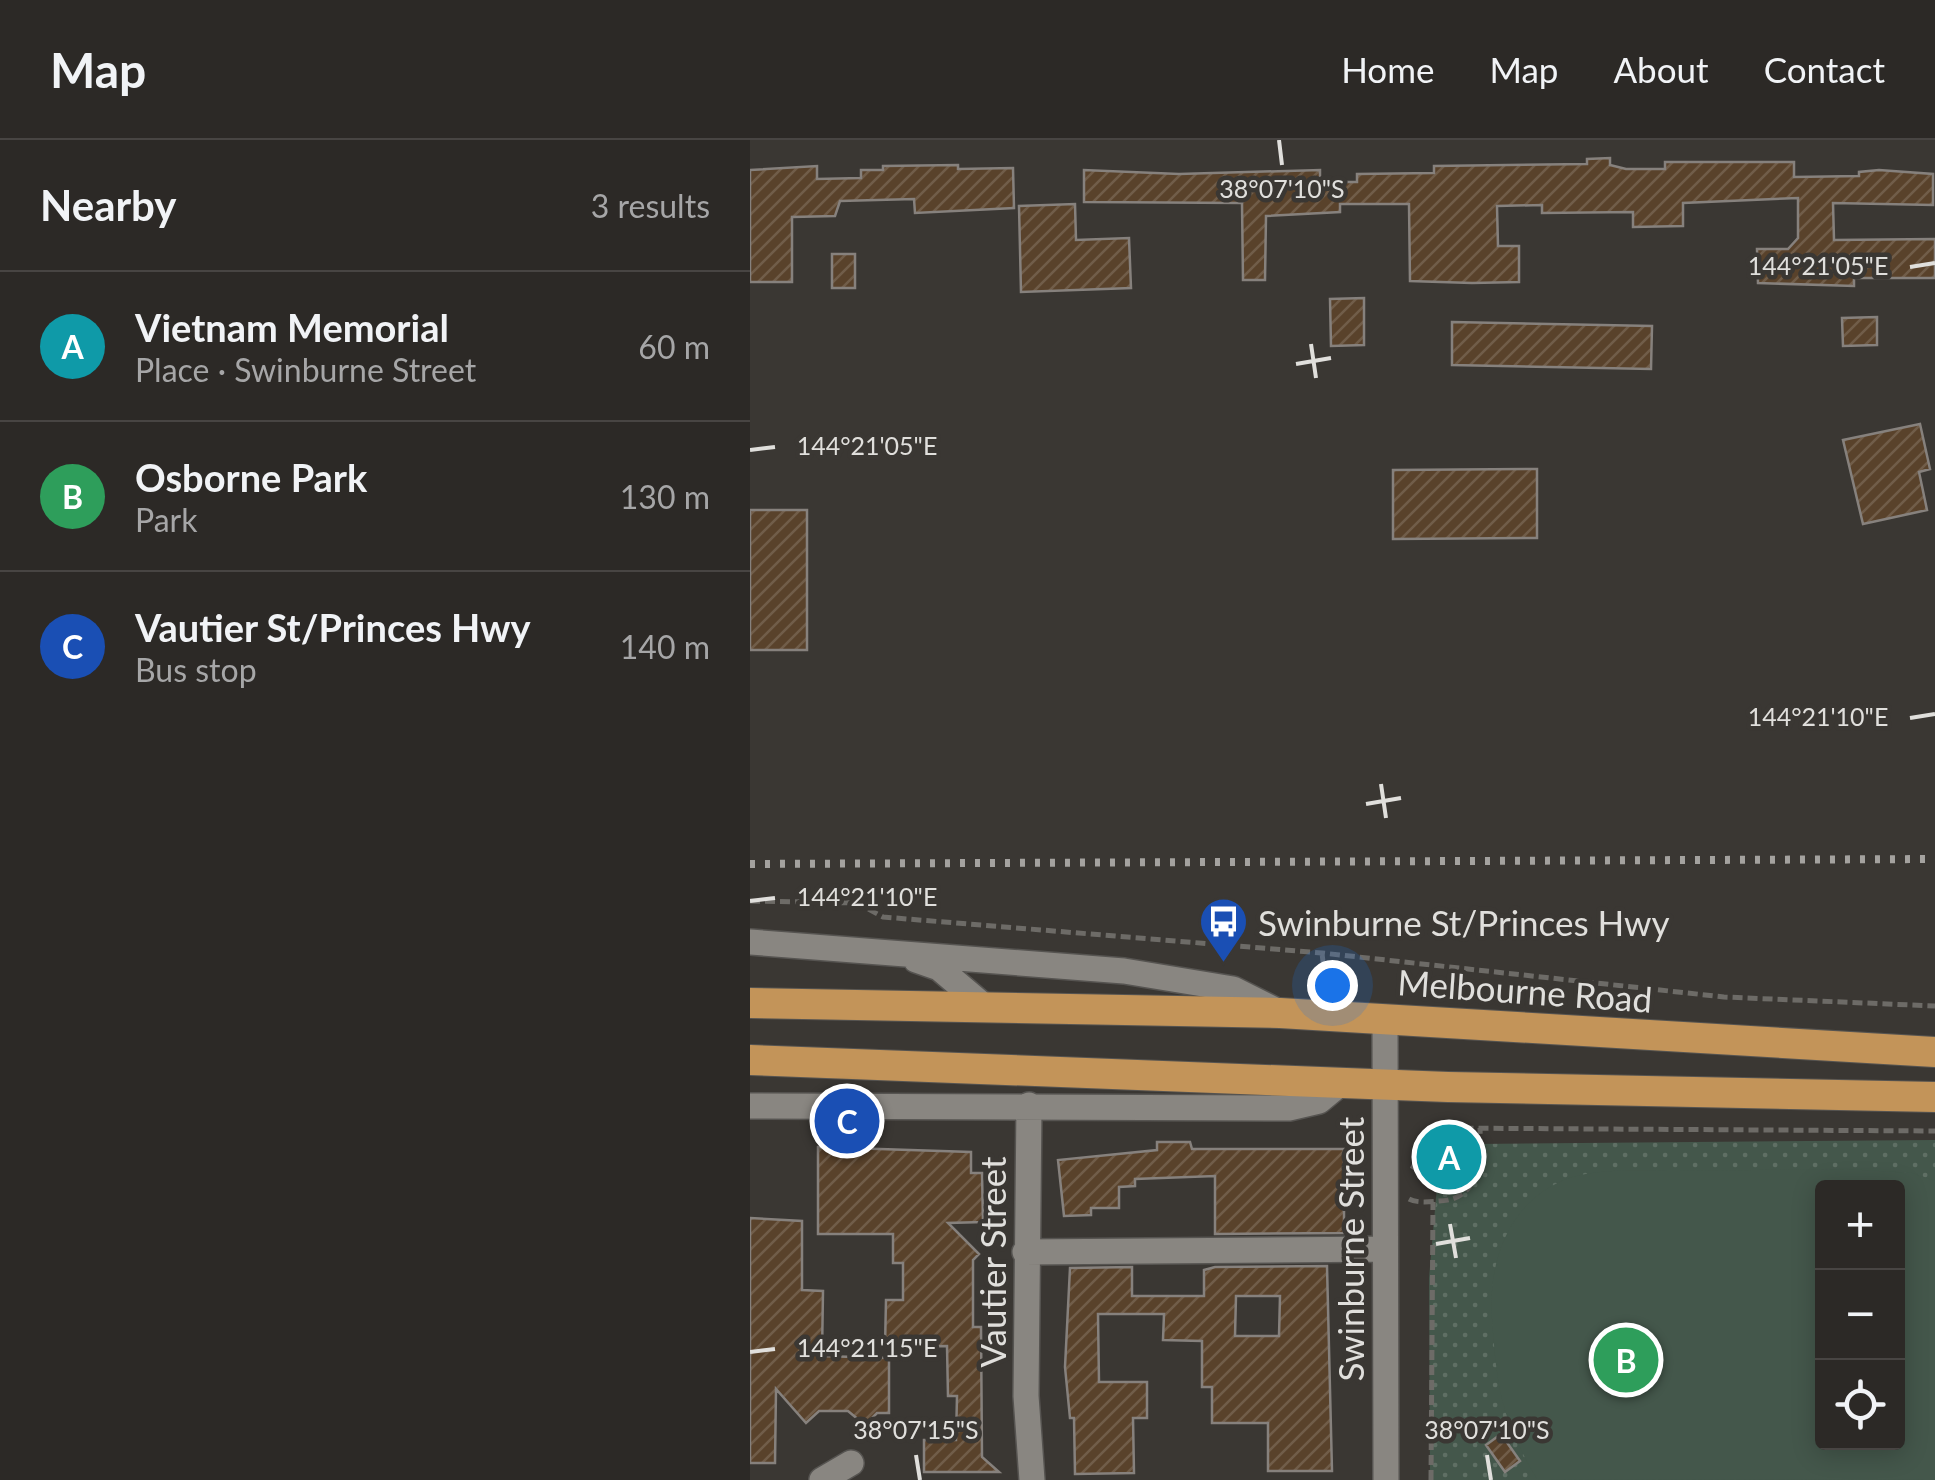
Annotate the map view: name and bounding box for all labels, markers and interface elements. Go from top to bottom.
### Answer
text: Map [50,41,146,98]
text: Home [1341,48,1434,90]
text: Map [1489,48,1558,90]
text: About [1613,48,1709,90]
text: Contact [1764,48,1885,90]
text: 38°07'10"S [1219,173,1345,203]
text: Nearby [40,180,177,230]
text: 3 results [591,186,710,225]
text: 144°21'05"E [1748,250,1888,280]
text: Vietnam Memorial [135,304,449,350]
text: A [61,327,84,366]
text: 60 m [638,327,710,366]
text: Place · Swinburne Street [135,350,476,389]
text: 144°21'05"E [797,430,937,460]
text: Osborne Park [135,454,367,500]
text: B [62,477,83,516]
text: 130 m [620,477,710,516]
text: Park [135,500,198,539]
text: Vautier St/Princes Hwy [135,604,531,650]
text: C [62,627,83,666]
text: 140 m [620,627,710,666]
text: Bus stop [135,650,257,689]
text: 144°21'10"E [1748,701,1888,731]
text: 144°21'10"E [797,881,937,911]
bus stop icon: Swinburne St/Princes Hwy [1197,896,1249,964]
place label: Swinburne St/Princes Hwy [1258,901,1670,943]
your location [1307,960,1358,1011]
street label: Melbourne Road [1396,960,1654,1020]
pin: C [814,1084,880,1158]
street label: Swinburne Street [1329,1116,1371,1381]
pin: A [1416,1120,1482,1194]
street label: Vautier Street [971,1156,1013,1368]
map controls [1815,1180,1905,1450]
button: + [1815,1180,1905,1270]
button: − [1815,1270,1905,1360]
pin: B [1594,1322,1658,1398]
text: 144°21'15"E [797,1332,937,1362]
button: locate [1815,1360,1905,1450]
text: 38°07'15"S [853,1414,979,1444]
text: 38°07'10"S [1424,1414,1550,1444]

